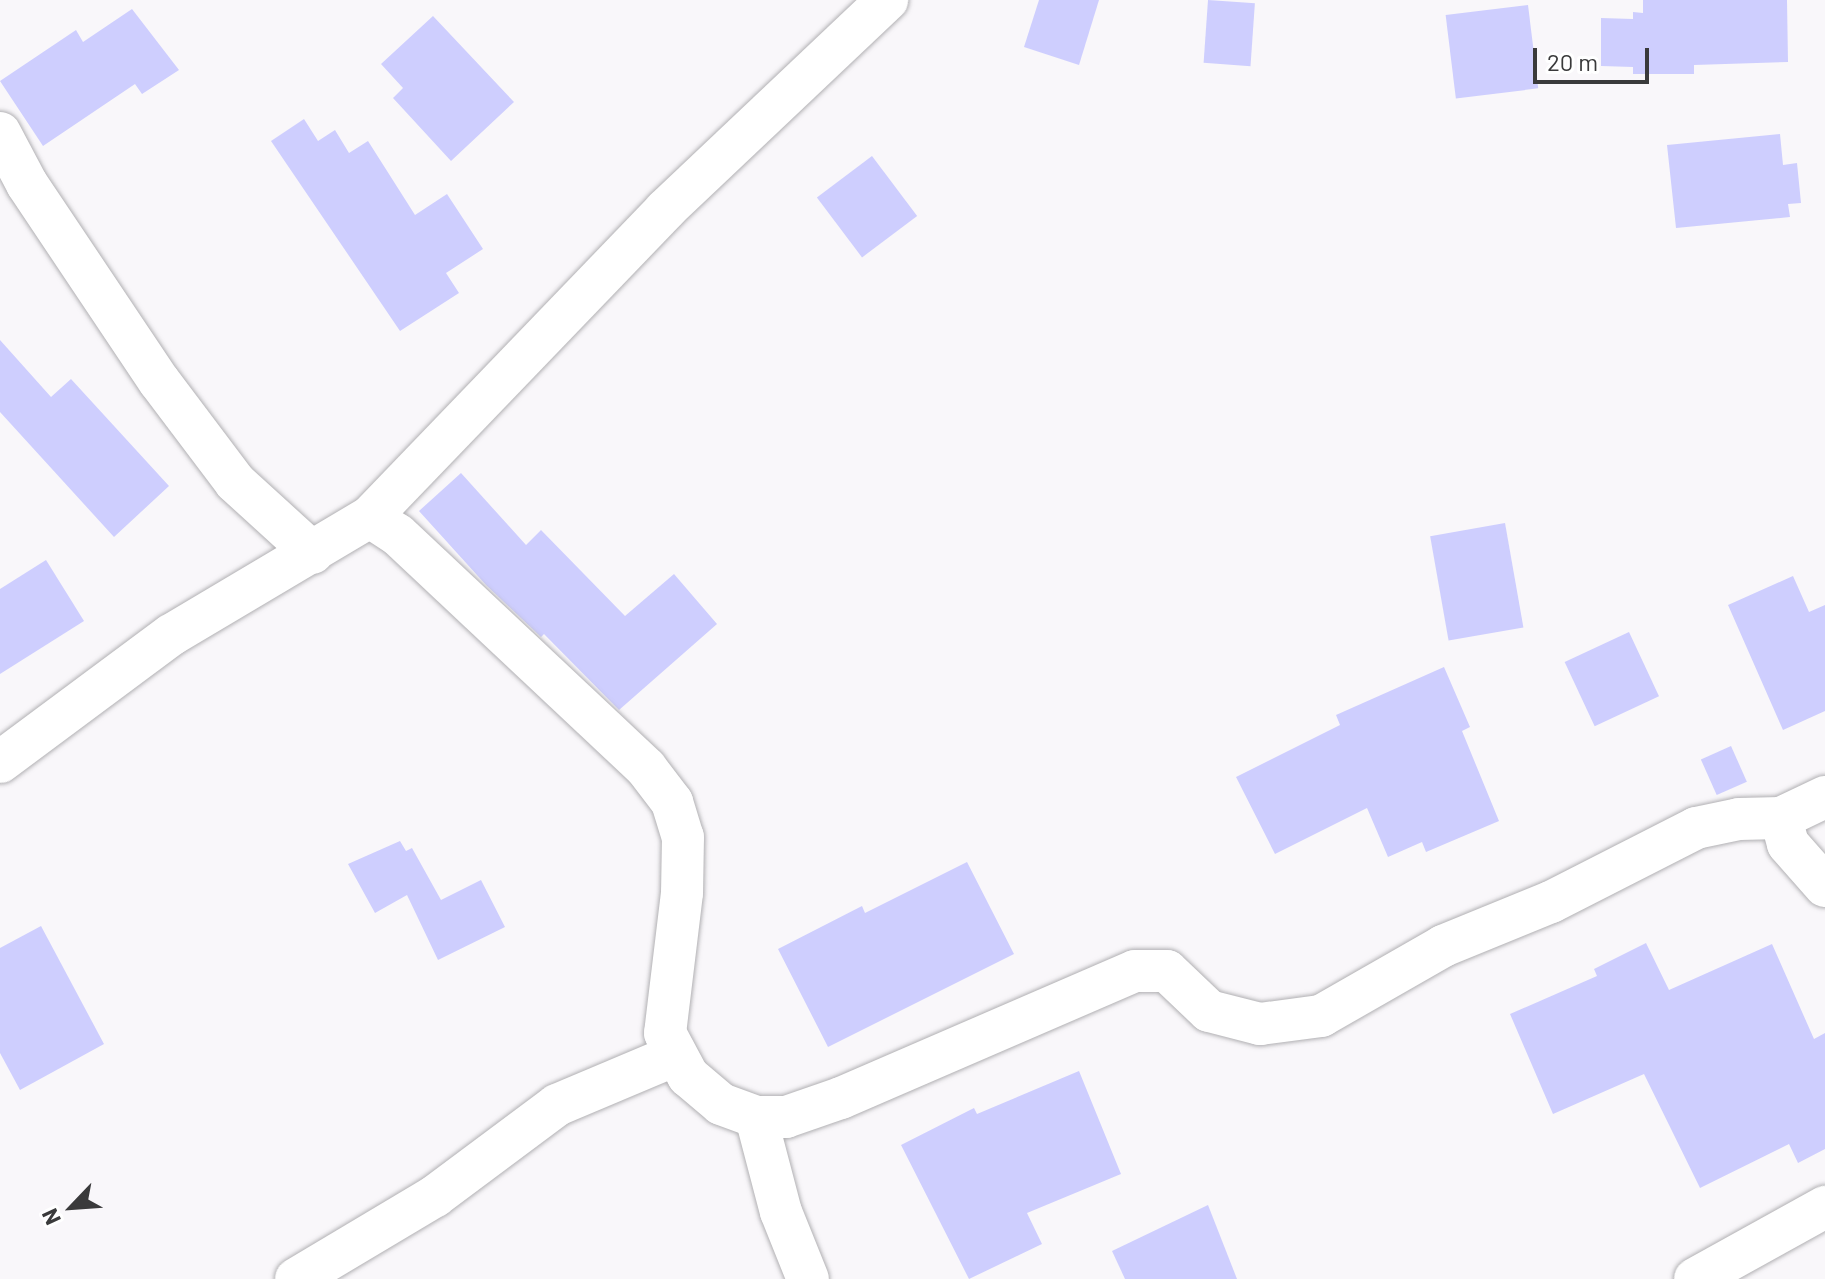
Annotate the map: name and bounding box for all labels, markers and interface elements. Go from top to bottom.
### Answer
scale bar [1537,32,1653,82]
text: 20 m [1547,47,1598,76]
north arrow [32,1167,112,1247]
text: N [35,1205,65,1229]

